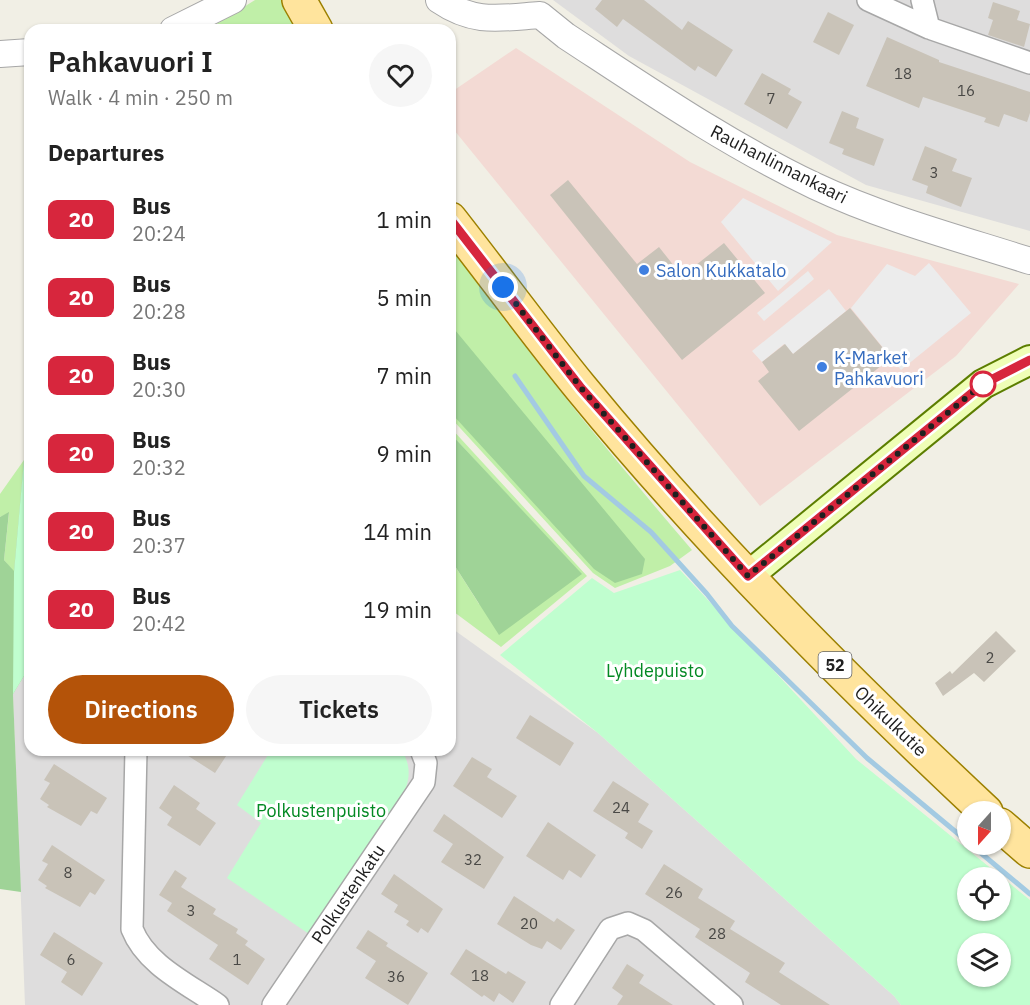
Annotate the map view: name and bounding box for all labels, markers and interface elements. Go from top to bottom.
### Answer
text: Pahkavuori I [48,43,213,80]
button: heart [369,44,432,107]
house number: 18 [894,64,912,83]
house number: 16 [957,81,975,100]
text: Walk · 4 min · 250 m [48,84,233,111]
house number: 7 [766,89,776,108]
street label: Rauhanlinnankaari [707,120,851,208]
text: Departures [48,138,164,167]
house number: 3 [929,163,939,182]
text: Bus [132,191,171,220]
text: 20 [68,205,94,233]
text: 1 min [376,205,432,234]
text: 20:24 [132,220,186,247]
place label: Salon Kukkatalo [656,259,786,282]
marker: Salon Kukkatalo [637,263,651,277]
text: Bus [132,269,171,298]
your location [488,272,518,302]
text: 20 [68,283,94,311]
text: 5 min [376,283,432,312]
text: 20:28 [132,298,186,325]
place label: K-Market Pahkavuori [834,346,924,390]
text: Bus [132,347,171,376]
marker: K-Market Pahkavuori [815,360,829,374]
text: 20 [68,361,94,389]
text: 7 min [376,361,432,390]
unlabelled marker [970,371,996,397]
text: 20:30 [132,376,186,403]
text: Bus [132,425,171,454]
text: 20 [68,439,94,467]
text: 9 min [376,439,432,468]
text: 20:32 [132,454,186,481]
text: Bus [132,503,171,532]
text: 20 [68,517,94,545]
text: 14 min [363,517,432,546]
text: 20:37 [132,532,186,559]
text: Bus [132,581,171,610]
text: 20 [68,595,94,623]
text: 19 min [363,595,432,624]
text: 20:42 [132,610,186,637]
house number: 2 [985,648,995,667]
road number: 52 [818,652,852,678]
park label: Lyhdepuisto [606,659,704,682]
button: Directions [48,675,234,744]
button: Tickets [246,675,432,744]
street label: Ohikulkutie [850,681,932,761]
house number: 24 [612,798,630,817]
park label: Polkustenpuisto [256,799,386,822]
north arrow [957,801,1011,855]
map controls [957,801,1011,987]
street label: Polkustenkatu [306,840,390,948]
house number: 32 [464,850,482,869]
house number: 8 [63,863,73,882]
button: locate [957,867,1011,921]
house number: 26 [665,883,683,902]
house number: 3 [186,901,196,920]
house number: 20 [520,914,538,933]
house number: 28 [708,924,726,943]
button: layers [957,933,1011,987]
house number: 6 [66,950,76,969]
house number: 1 [232,950,242,969]
house number: 18 [471,966,489,985]
house number: 36 [387,967,405,986]

